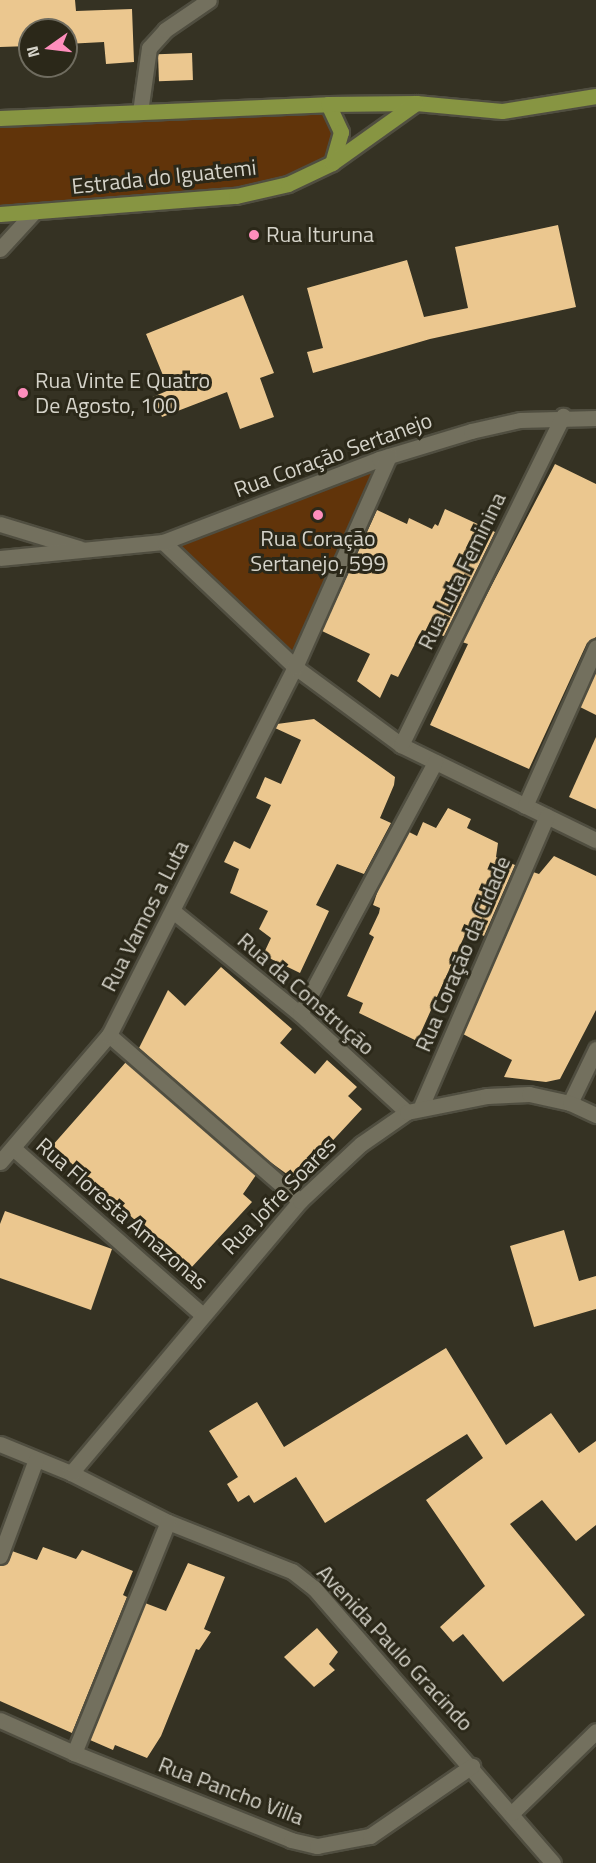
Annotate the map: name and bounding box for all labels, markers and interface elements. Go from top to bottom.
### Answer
north arrow [18,18,78,78]
text: N [19,44,45,60]
street label: Estrada do Iguatemi [70,154,258,200]
place label: Rua Ituruna [266,222,374,248]
marker: Rua Ituruna [247,228,261,242]
place label: Rua Vinte E Quatro De Agosto, 100 [35,367,210,418]
marker: Rua Vinte E Quatro De Agosto, 100 [16,386,30,400]
street label: Rua Coração Sertanejo [230,407,436,503]
street label: Rua Luta Feminina [413,488,511,654]
marker: Rua Coração Sertanejo, 599 [311,508,325,522]
place label: Rua Coração Sertanejo, 599 [250,525,386,576]
street label: Rua Vamos a Luta [96,836,194,996]
street label: Rua Coração da Cidade [410,852,516,1056]
street label: Rua da Construção [232,927,380,1061]
street label: Rua Floresta Amazonas [31,1132,213,1296]
street label: Rua Jofre Soares [216,1132,342,1260]
street label: Avenida Paulo Gracindo [311,1560,479,1736]
street label: Rua Pancho Villa [155,1751,307,1831]

